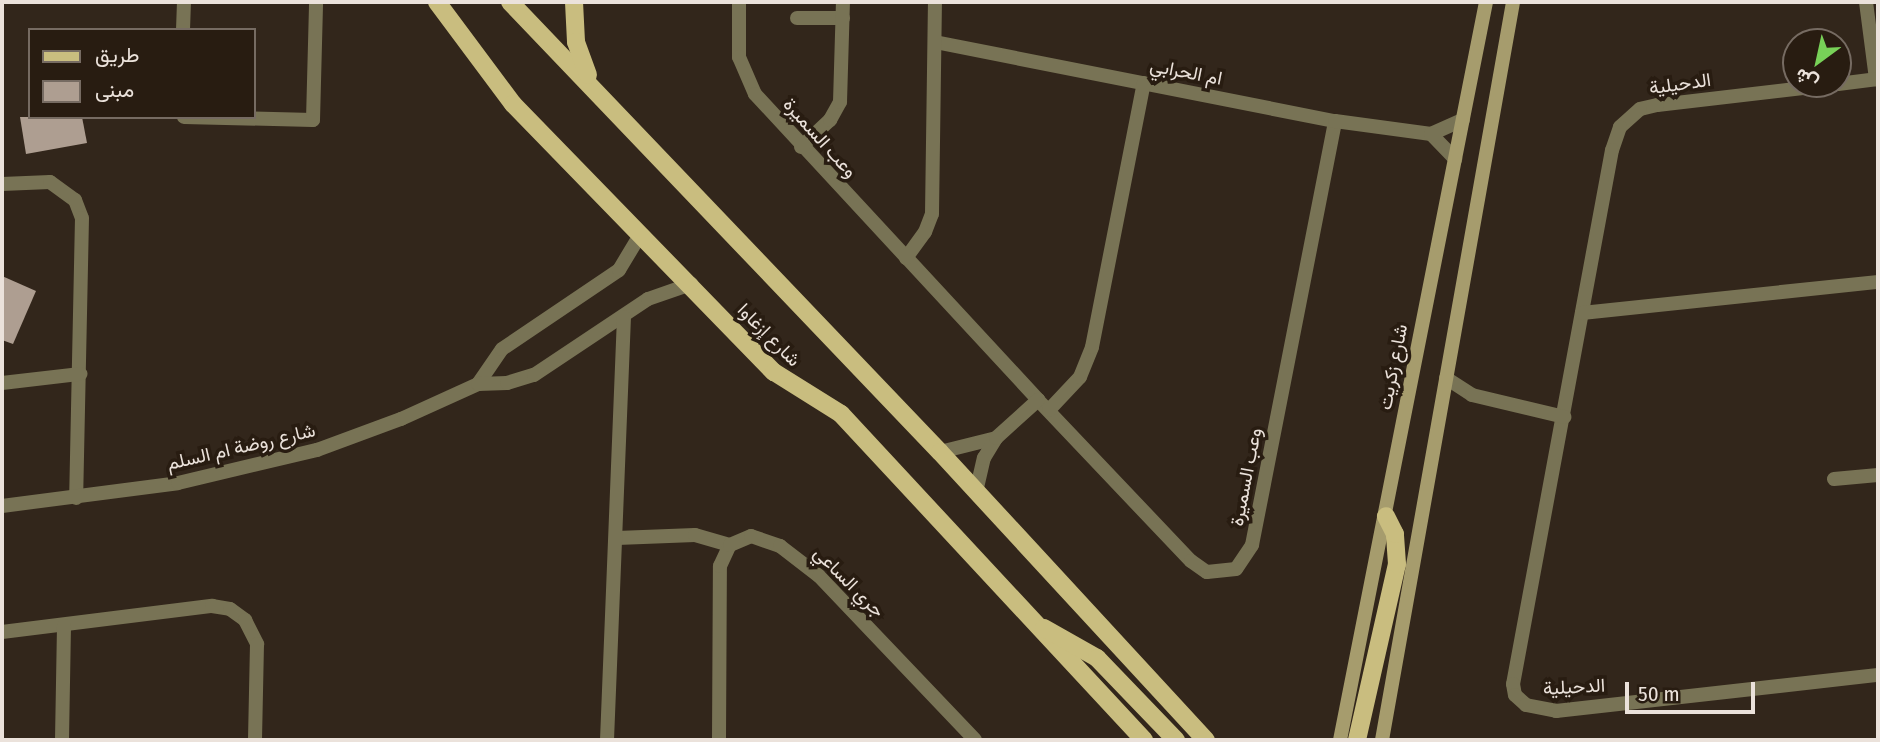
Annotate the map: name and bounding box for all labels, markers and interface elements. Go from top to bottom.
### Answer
legend [28,28,256,119]
north arrow [1782,28,1852,98]
text: طريق [95,42,140,68]
street label: ام الحرابي [1148,54,1224,90]
text: ش [1791,63,1822,95]
street label: الدحيلية [1648,68,1712,100]
text: مبنى [95,77,134,103]
street label: وعب السميرة [778,93,862,183]
street label: شارع إزغاوا [733,299,805,371]
street label: شارع زكريت [1374,322,1412,412]
street label: شارع روضة ام السلم [165,419,317,475]
street label: وعب السميرة [1225,426,1267,528]
street label: جري الساعي [809,542,889,622]
scale bar [1628,668,1758,712]
street label: الدحيلية [1542,674,1606,700]
text: 50 m [1638,681,1680,707]

